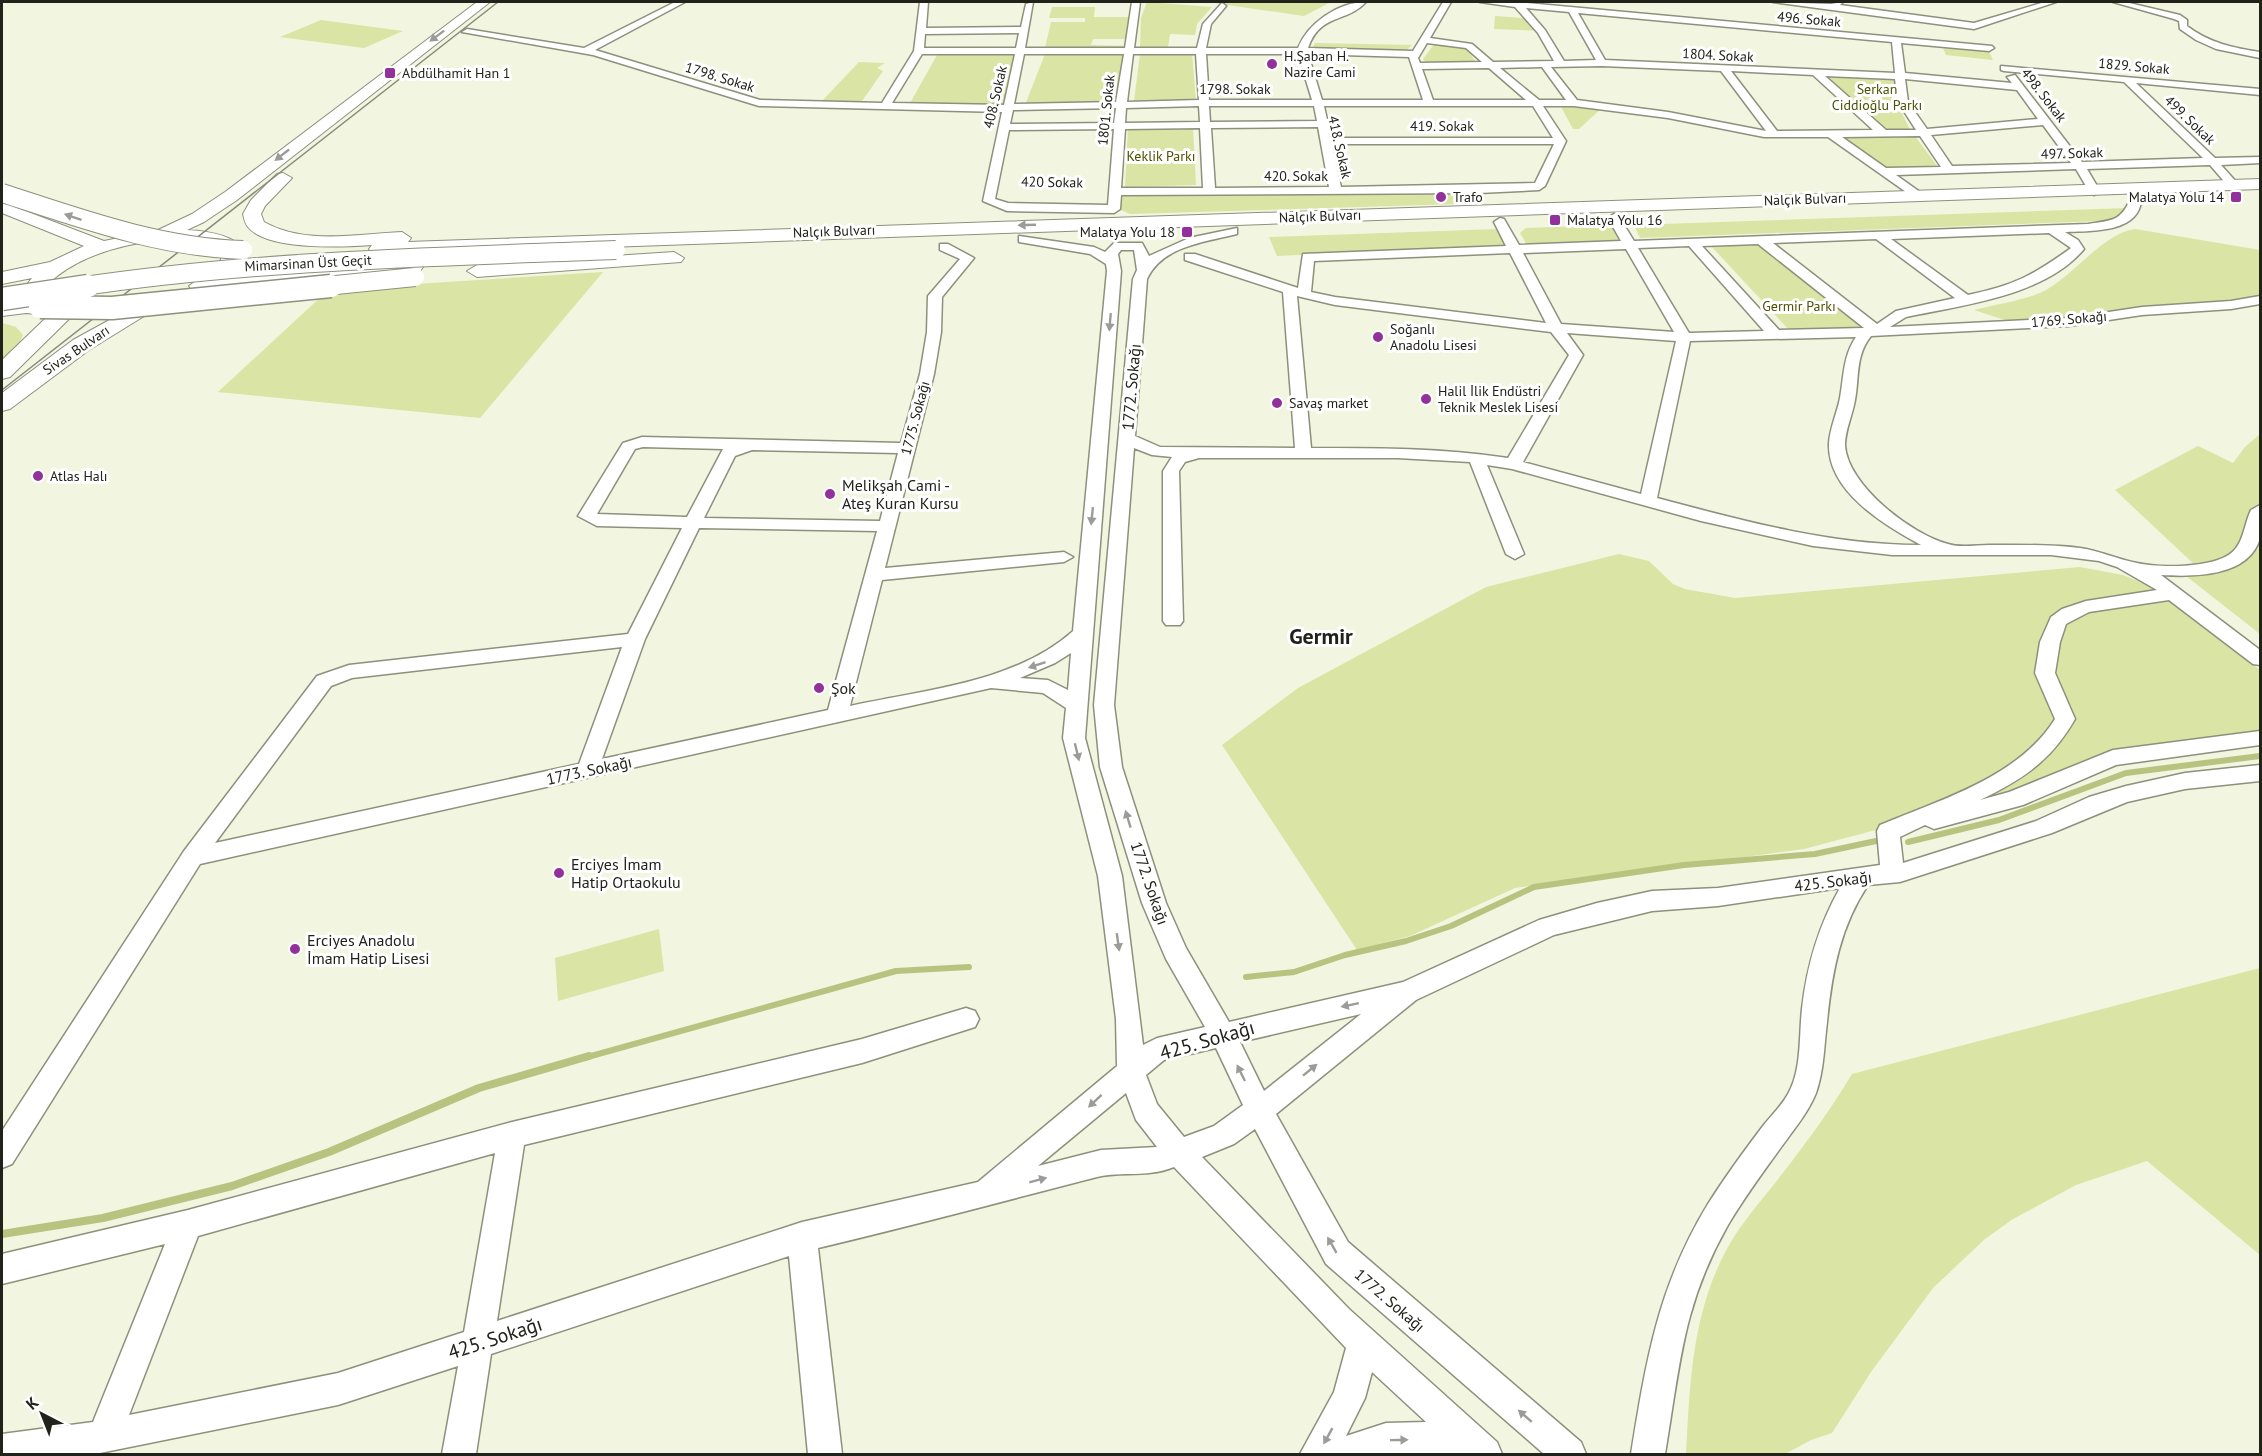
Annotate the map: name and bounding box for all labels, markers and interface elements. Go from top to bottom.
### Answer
street label: 496. Sokak [1776,7,1842,31]
one-way arrow [430,30,445,42]
street label: 1804. Sokak [1682,44,1754,66]
place label: H.Şaban H. Nazire Cami [1284,47,1356,81]
street label: 1829. Sokak [2098,54,2171,78]
marker: H.Şaban H. Nazire Cami [1265,57,1279,71]
street label: 1798. Sokak [683,58,757,96]
place label: Abdülhamit Han 1 [402,64,511,82]
street label: 408. Sokak [979,64,1011,130]
street label: 498. Sokak [2017,64,2071,126]
marker: Abdülhamit Han 1 [383,66,397,80]
street label: 1801. Sokak [1093,73,1119,146]
street label: 1798. Sokak [1199,80,1271,98]
park label: Serkan Ciddioğlu Parkı [1832,80,1922,114]
street label: 499. Sokak [2161,91,2219,149]
street label: 418. Sokak [1324,114,1356,180]
street label: 419. Sokak [1410,117,1474,135]
street label: 497. Sokak [2041,143,2104,163]
park label: Keklik Parkı [1126,147,1196,165]
one-way arrow [275,149,291,161]
street label: 420. Sokak [1264,167,1328,185]
street label: 420 Sokak [1021,172,1083,192]
place label: Trafo [1453,188,1483,206]
place label: Malatya Yolu 14 [2129,188,2224,206]
street label: Nalçık Bulvarı [1763,189,1847,209]
marker: Trafo [1434,190,1448,204]
marker: Malatya Yolu 14 [2229,190,2243,204]
street label: Nalçık Bulvarı [1278,206,1362,226]
place label: Malatya Yolu 16 [1567,211,1662,229]
one-way arrow [64,212,82,222]
marker: Malatya Yolu 16 [1548,213,1562,227]
one-way arrow [1017,220,1036,230]
street label: Nalçık Bulvarı [792,221,876,241]
place label: Malatya Yolu 18 [1080,223,1175,241]
marker: Malatya Yolu 18 [1180,225,1194,239]
street label: Mimarsinan Üst Geçit [244,251,372,275]
park label: Germir Parkı [1762,297,1836,315]
street label: 1769. Sokağı [2030,307,2108,331]
one-way arrow [1105,312,1115,331]
place label: Soğanlı Anadolu Lisesi [1390,320,1477,354]
street label: Sivas Bulvarı [39,321,113,379]
marker: Soğanlı Anadolu Lisesi [1371,330,1385,344]
street label: 1772. Sokağı [1117,343,1145,431]
street label: 1775. Sokağı [896,379,934,457]
place label: Halil İlik Endüstri Teknik Meslek Lisesi [1438,382,1558,416]
marker: Halil İlik Endüstri Teknik Meslek Lisesi [1419,392,1433,406]
place label: Savaş market [1289,394,1368,412]
marker: Savaş market [1270,396,1284,410]
place label: Atlas Halı [50,467,108,485]
marker: Atlas Halı [31,469,45,483]
place label: Melikşah Cami - Ateş Kuran Kursu [842,475,959,513]
marker: Melikşah Cami - Ateş Kuran Kursu [823,487,837,501]
one-way arrow [1087,506,1097,525]
district label: Germir [1289,622,1353,650]
one-way arrow [1028,660,1046,670]
place label: Şok [831,678,856,698]
marker: Şok [812,681,826,695]
one-way arrow [1073,743,1083,761]
street label: 1773. Sokağı [544,751,634,789]
one-way arrow [1122,810,1132,828]
street label: 1772. Sokağı [1126,839,1174,927]
place label: Erciyes İmam Hatip Ortaokulu [571,854,681,892]
marker: Erciyes İmam Hatip Ortaokulu [552,866,566,880]
street label: 425. Sokağı [1793,866,1873,896]
place label: Erciyes Anadolu İmam Hatip Lisesi [307,930,430,968]
one-way arrow [1114,933,1123,952]
marker: Erciyes Anadolu İmam Hatip Lisesi [288,942,302,956]
one-way arrow [1341,1000,1359,1010]
street label: 425. Sokağı [1156,1014,1258,1066]
one-way arrow [1237,1064,1246,1081]
one-way arrow [1302,1064,1318,1077]
one-way arrow [1087,1094,1102,1108]
one-way arrow [1029,1175,1047,1184]
one-way arrow [1327,1237,1338,1253]
street label: 1772. Sokağı [1351,1264,1429,1336]
street label: 425. Sokağı [445,1311,545,1365]
north arrow [12,1384,72,1444]
text: K [22,1392,42,1414]
one-way arrow [1518,1410,1533,1423]
one-way arrow [1322,1428,1333,1444]
one-way arrow [1389,1435,1408,1444]

